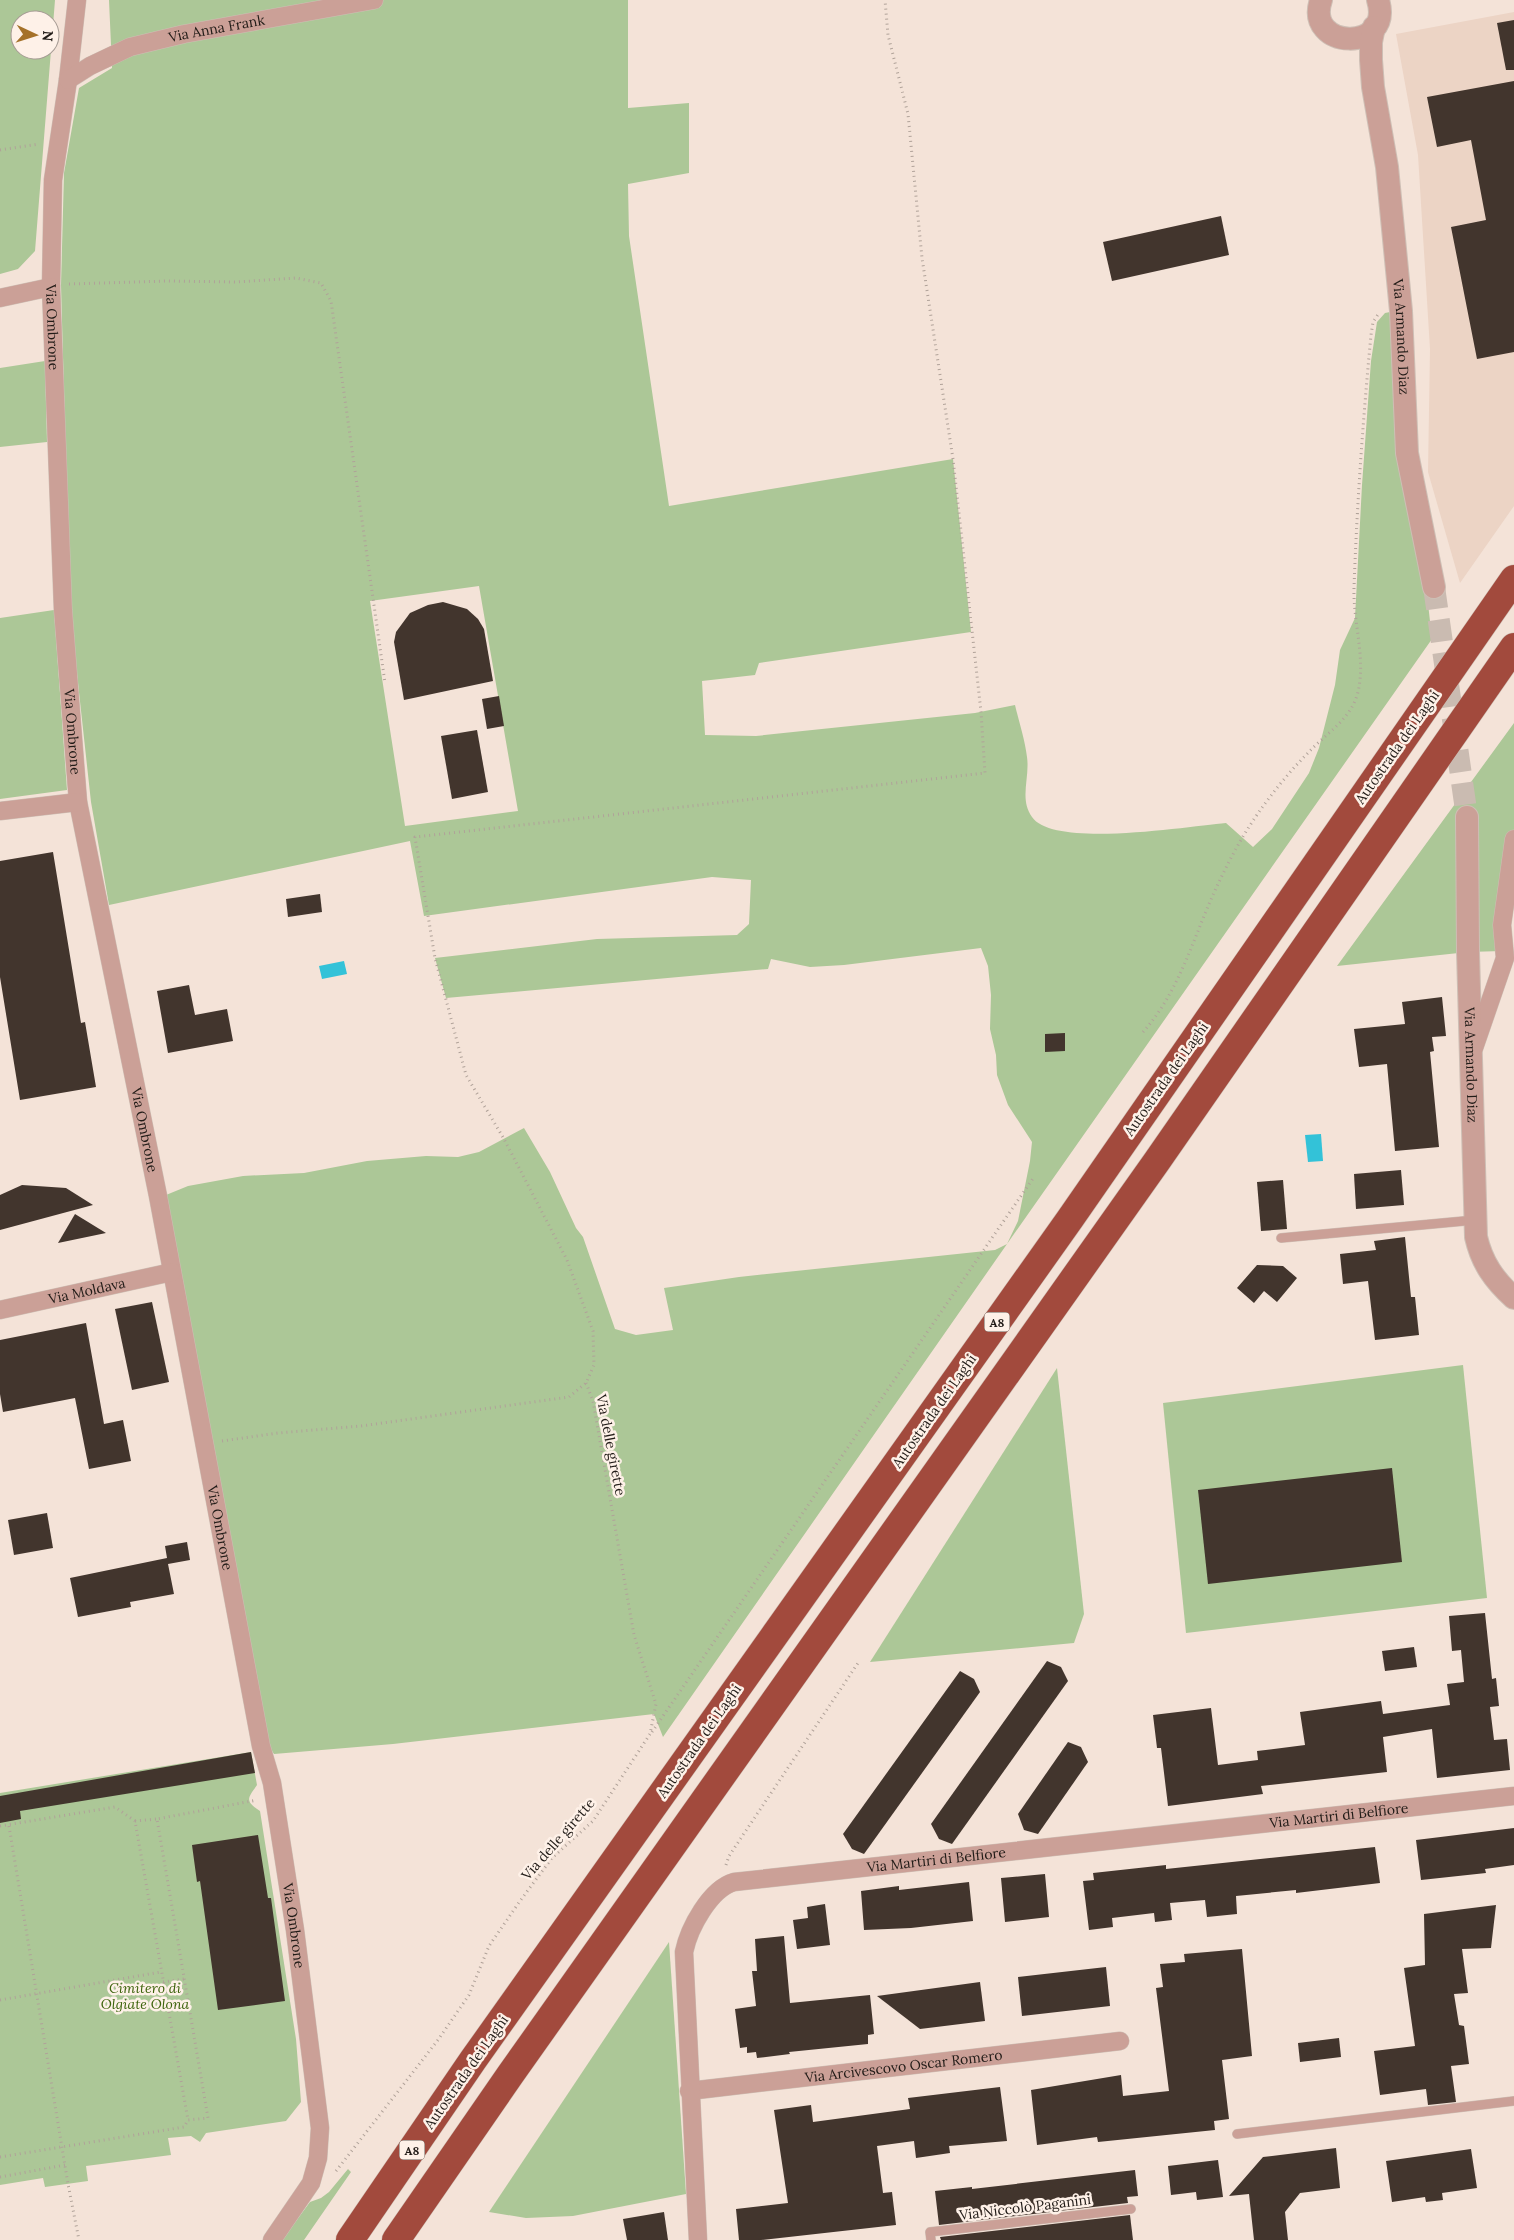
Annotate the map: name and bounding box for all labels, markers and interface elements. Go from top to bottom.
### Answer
north arrow [10,10,60,60]
street label: Via Anna Frank [166,11,266,47]
text: N [39,30,57,42]
street label: Via Armando Diaz [1389,277,1414,395]
street label: Via Ombrone [42,283,63,371]
street label: Via Ombrone [60,687,85,776]
street label: Autostrada dei Laghi [1350,687,1443,808]
street label: Via Armando Diaz [1461,1006,1482,1123]
street label: Autostrada dei Laghi [1119,1019,1212,1140]
street label: Via Ombrone [127,1085,162,1174]
street label: Via Moldava [46,1274,127,1308]
road number: A8 [984,1312,1010,1331]
street label: Autostrada dei Laghi [887,1351,980,1472]
street label: Via delle girette [592,1392,630,1497]
street label: Via Ombrone [203,1483,237,1572]
street label: Autostrada dei Laghi [652,1681,745,1802]
street label: Via delle girette [517,1794,599,1884]
street label: Via Martiri di Belfiore [1267,1799,1410,1832]
street label: Via Martiri di Belfiore [865,1843,1007,1876]
street label: Via Ombrone [279,1881,309,1970]
park label: Cimitero di Olgiate Olona [101,1979,190,2013]
street label: Autostrada dei Laghi [419,2012,512,2133]
street label: Via Arcivescovo Oscar Romero [803,2046,1003,2087]
road number: A8 [400,2140,424,2160]
street label: Via Niccolò Paganini [957,2190,1092,2224]

